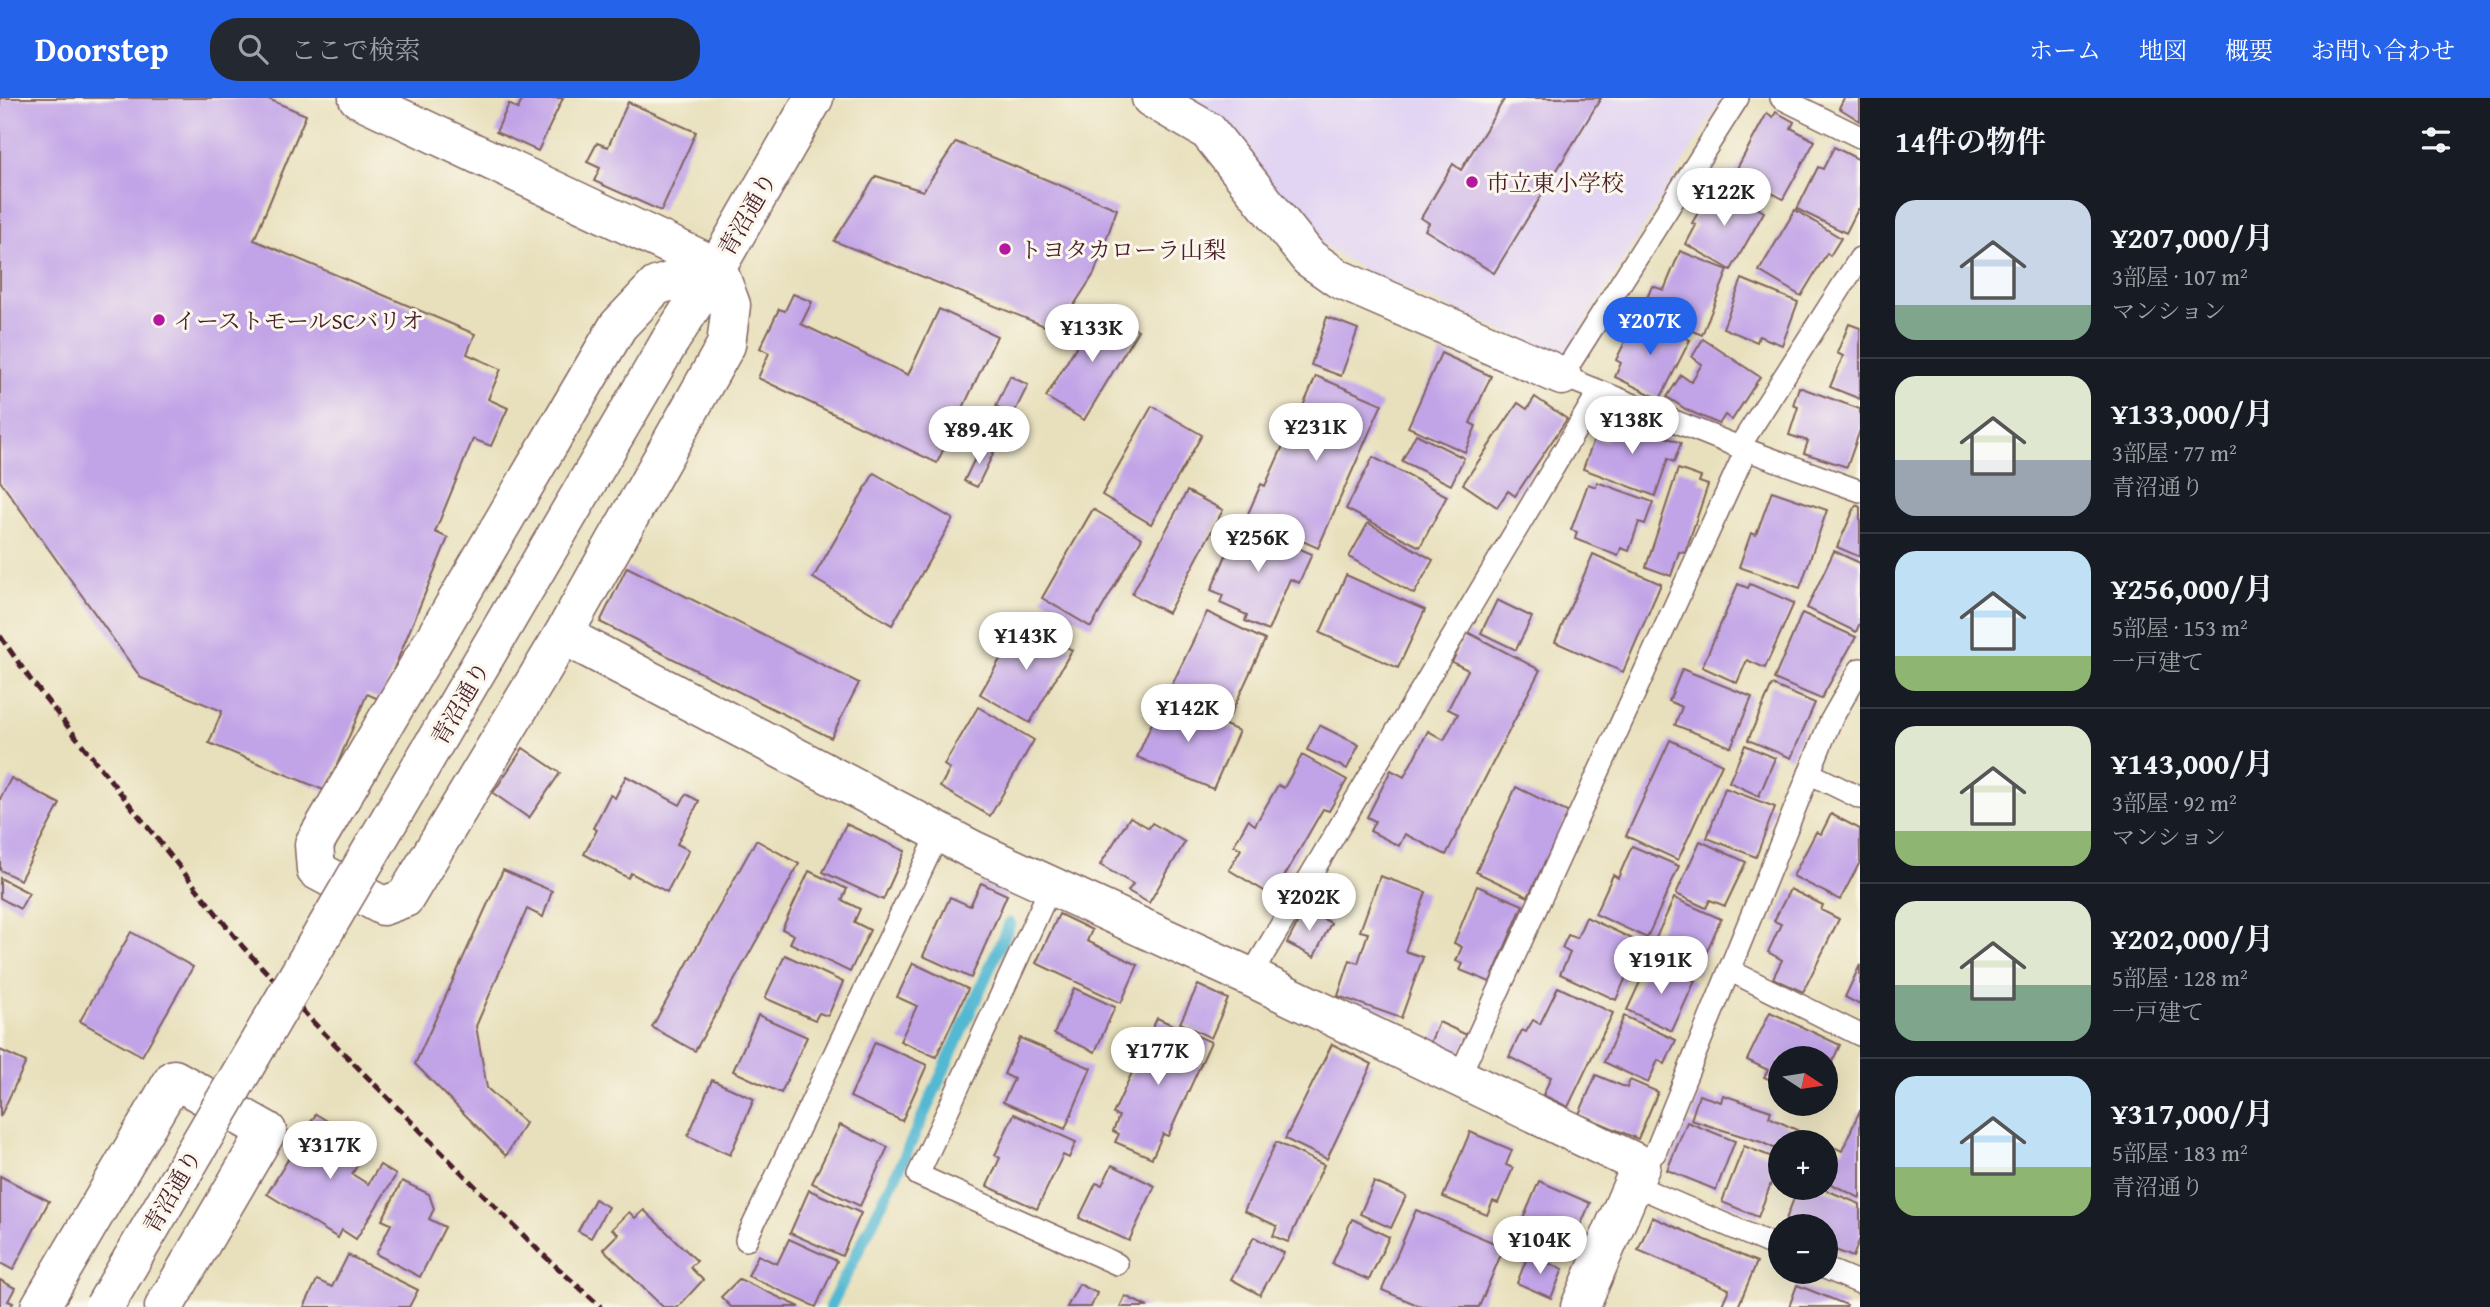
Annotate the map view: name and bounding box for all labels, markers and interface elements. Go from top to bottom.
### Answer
search box [210,18,700,81]
text: Doorstep [35,25,168,73]
icon: search [234,30,272,68]
text: ここで検索 [290,30,420,69]
text: ホーム [2029,33,2101,68]
text: 地図 [2139,33,2187,68]
text: 概要 [2225,33,2273,68]
text: お問い合わせ [2311,33,2455,68]
text: 14件の物件 [1895,119,2046,163]
icon: filters [2417,121,2455,159]
street label: 青沼通り [710,166,784,262]
place label: 市立東小学校 [1486,166,1624,199]
pin: ¥122K [1675,169,1773,228]
marker: 市立東小学校 [1464,174,1480,190]
text: ¥122K [1693,174,1755,207]
text: ¥207,000/月 [2112,215,2274,259]
icon: home [1951,228,2035,312]
place label: トヨタカローラ山梨 [1019,233,1226,266]
marker: トヨタカローラ山梨 [997,241,1013,257]
text: 3部屋 · 107 m² [2112,260,2248,293]
text: マンション [2112,294,2226,327]
pin: ¥207K [1601,298,1699,357]
text: ¥207K [1619,303,1681,336]
place label: イーストモールSCバリオ [173,304,424,337]
pin: ¥133K [1043,304,1141,364]
text: ¥133K [1061,310,1123,343]
marker: イーストモールSCバリオ [151,312,167,328]
text: ¥133,000/月 [2112,391,2274,435]
pin: ¥138K [1583,396,1681,456]
text: ¥138K [1601,402,1663,435]
pin: ¥231K [1267,404,1365,463]
icon: home [1951,404,2035,488]
pin: ¥89.4K [922,406,1036,466]
text: ¥231K [1285,409,1347,442]
text: ¥89.4K [945,412,1013,445]
text: 3部屋 · 77 m² [2112,436,2237,469]
text: 青沼通り [2112,470,2204,503]
pin: ¥256K [1209,514,1307,574]
text: ¥256K [1227,520,1289,553]
text: ¥256,000/月 [2112,566,2274,610]
icon: home [1951,579,2035,663]
text: 5部屋 · 153 m² [2112,611,2248,644]
pin: ¥143K [977,612,1075,672]
text: ¥143K [995,618,1057,651]
text: 一戸建て [2112,645,2204,678]
street label: 青沼通り [423,655,497,751]
pin: ¥142K [1139,684,1237,744]
text: ¥142K [1157,690,1219,723]
text: ¥143,000/月 [2112,741,2274,785]
icon: home [1951,754,2035,838]
text: 3部屋 · 92 m² [2112,786,2237,819]
text: マンション [2112,820,2226,853]
pin: ¥202K [1260,874,1358,933]
text: ¥202K [1278,879,1340,912]
text: ¥202,000/月 [2112,916,2274,960]
icon: home [1951,929,2035,1013]
pin: ¥191K [1612,936,1710,996]
text: ¥191K [1630,942,1692,975]
text: 5部屋 · 128 m² [2112,961,2248,994]
text: 一戸建て [2112,995,2204,1028]
pin: ¥177K [1109,1028,1207,1087]
text: ¥177K [1127,1033,1189,1066]
north arrow [1768,1046,1838,1116]
map controls [1768,1046,1838,1284]
text: ¥317,000/月 [2112,1091,2274,1135]
icon: home [1951,1104,2035,1188]
pin: ¥317K [281,1122,379,1181]
text: ¥317K [299,1127,361,1160]
button: + [1768,1130,1838,1200]
text: 5部屋 · 183 m² [2112,1136,2248,1169]
street label: 青沼通り [135,1143,209,1239]
text: 青沼通り [2112,1170,2204,1203]
button: − [1768,1214,1838,1284]
pin: ¥104K [1491,1216,1589,1276]
text: ¥104K [1509,1222,1571,1255]

